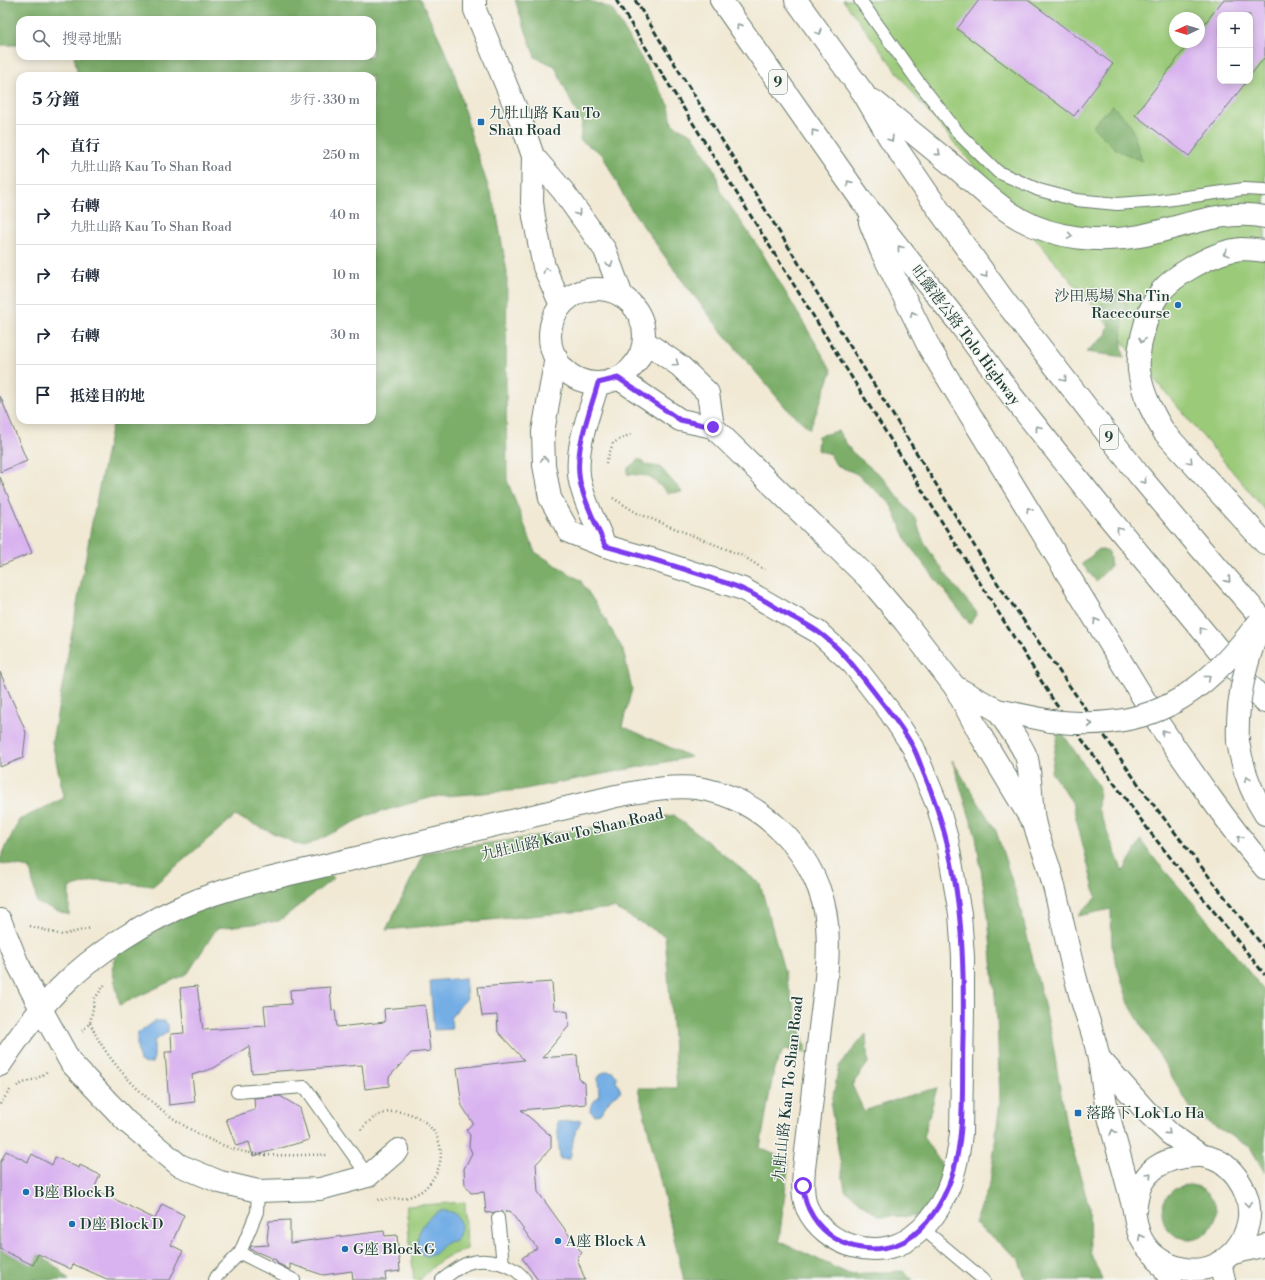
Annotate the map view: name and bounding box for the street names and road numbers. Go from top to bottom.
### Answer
road number: 9 [769,70,787,94]
street label: 吐露港公路 Tolo Highway [907,262,1025,410]
road number: 9 [1100,425,1118,449]
street label: 九肚山路 Kau To Shan Road [479,804,666,865]
street label: 九肚山路 Kau To Shan Road [769,995,808,1183]

